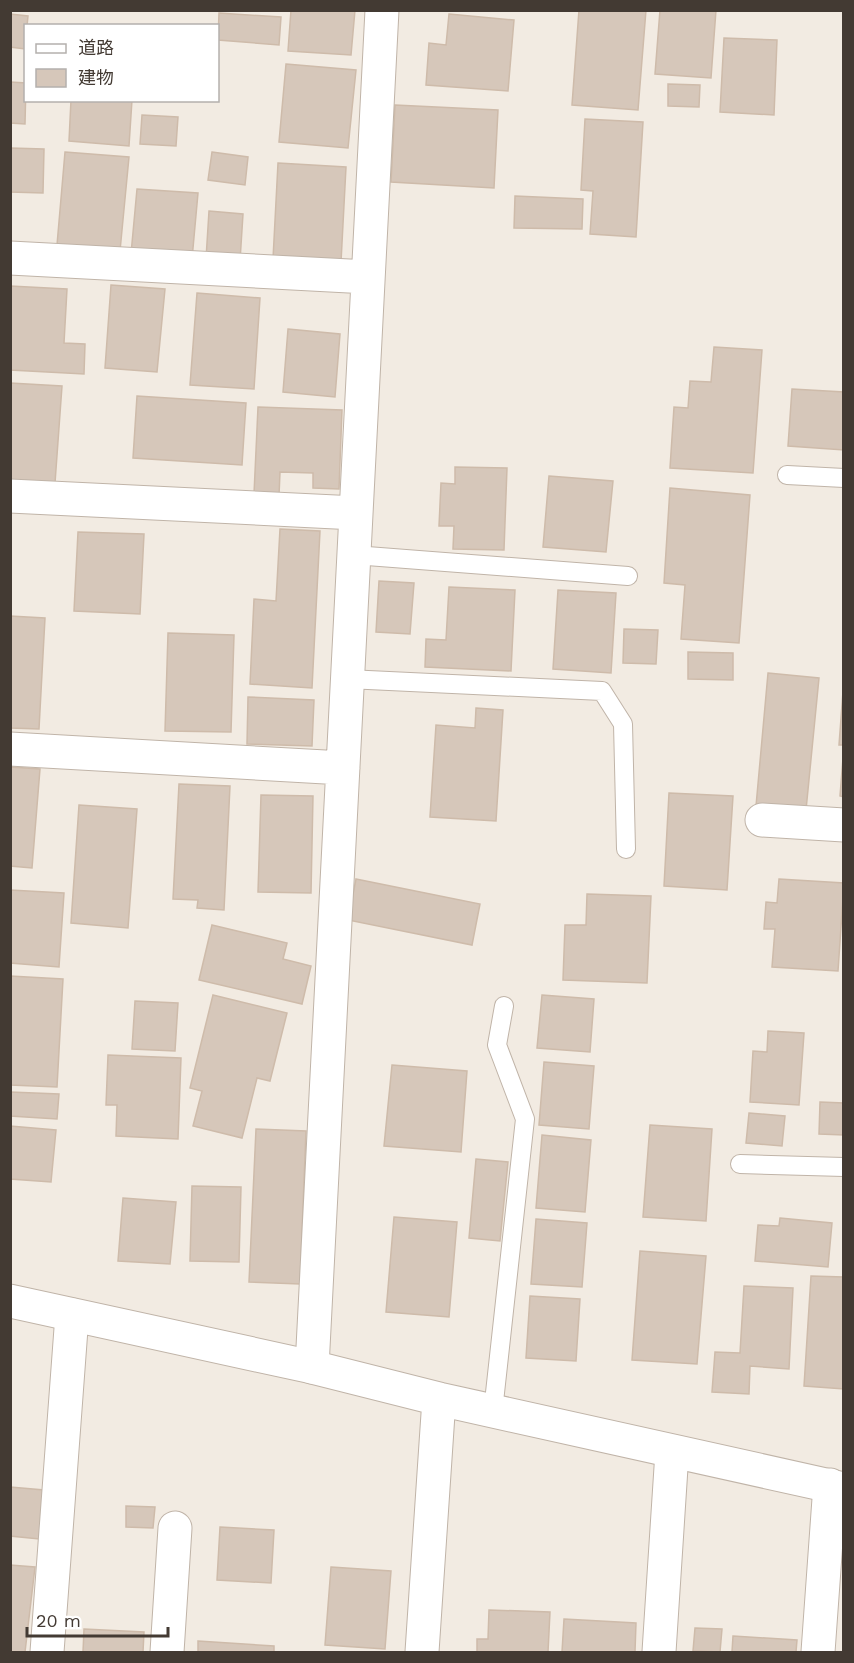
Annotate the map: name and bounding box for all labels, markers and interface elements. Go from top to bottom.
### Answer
legend [24,24,219,102]
text: 道路 [78,37,114,58]
text: 建物 [78,67,114,88]
scale bar [27,1600,168,1638]
text: 20 m [36,1610,81,1631]

